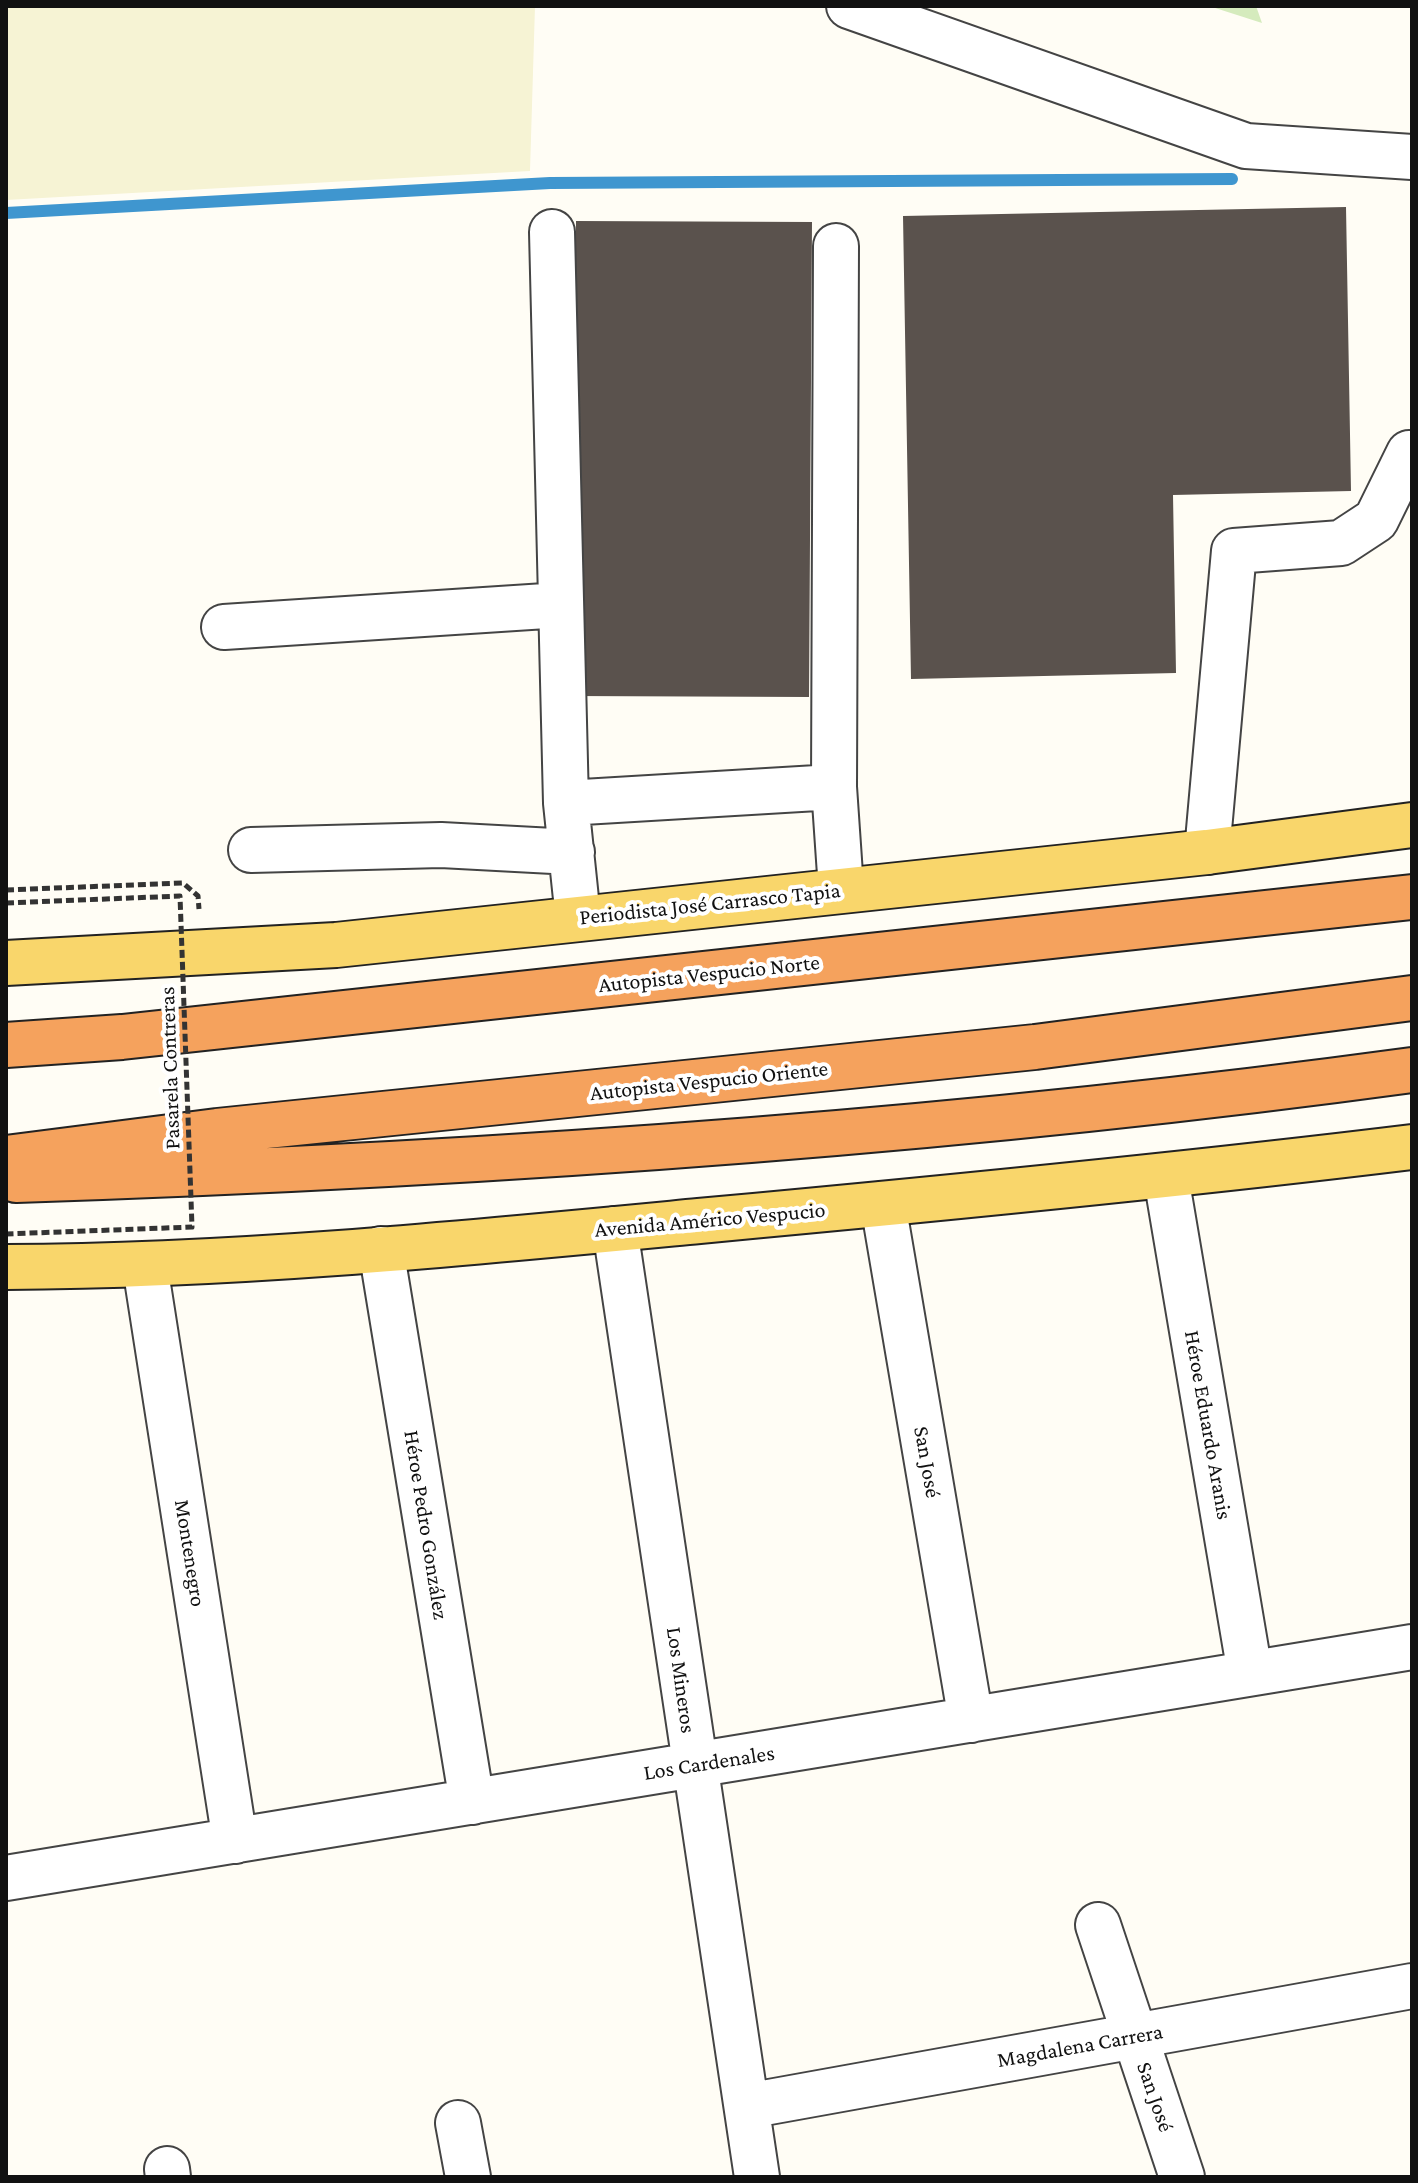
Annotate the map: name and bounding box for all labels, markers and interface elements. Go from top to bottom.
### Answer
street label: Periodista José Carrasco Tapia [578,877,842,931]
street label: Autopista Vespucio Norte [597,949,821,999]
street label: Pasarela Contreras [154,986,186,1150]
street label: Autopista Vespucio Oriente [589,1055,829,1107]
street label: Avenida Américo Vespucio [594,1197,826,1243]
street label: Héroe Eduardo Aranis [1178,1328,1238,1522]
street label: San José [908,1424,946,1500]
street label: Héroe Pedro González [398,1428,454,1622]
street label: Montenegro [169,1498,211,1608]
street label: Los Mineros [660,1625,702,1735]
street label: Los Cardenales [642,1740,776,1786]
street label: Magdalena Carrera [995,2018,1165,2074]
street label: San José [1131,2059,1179,2135]

